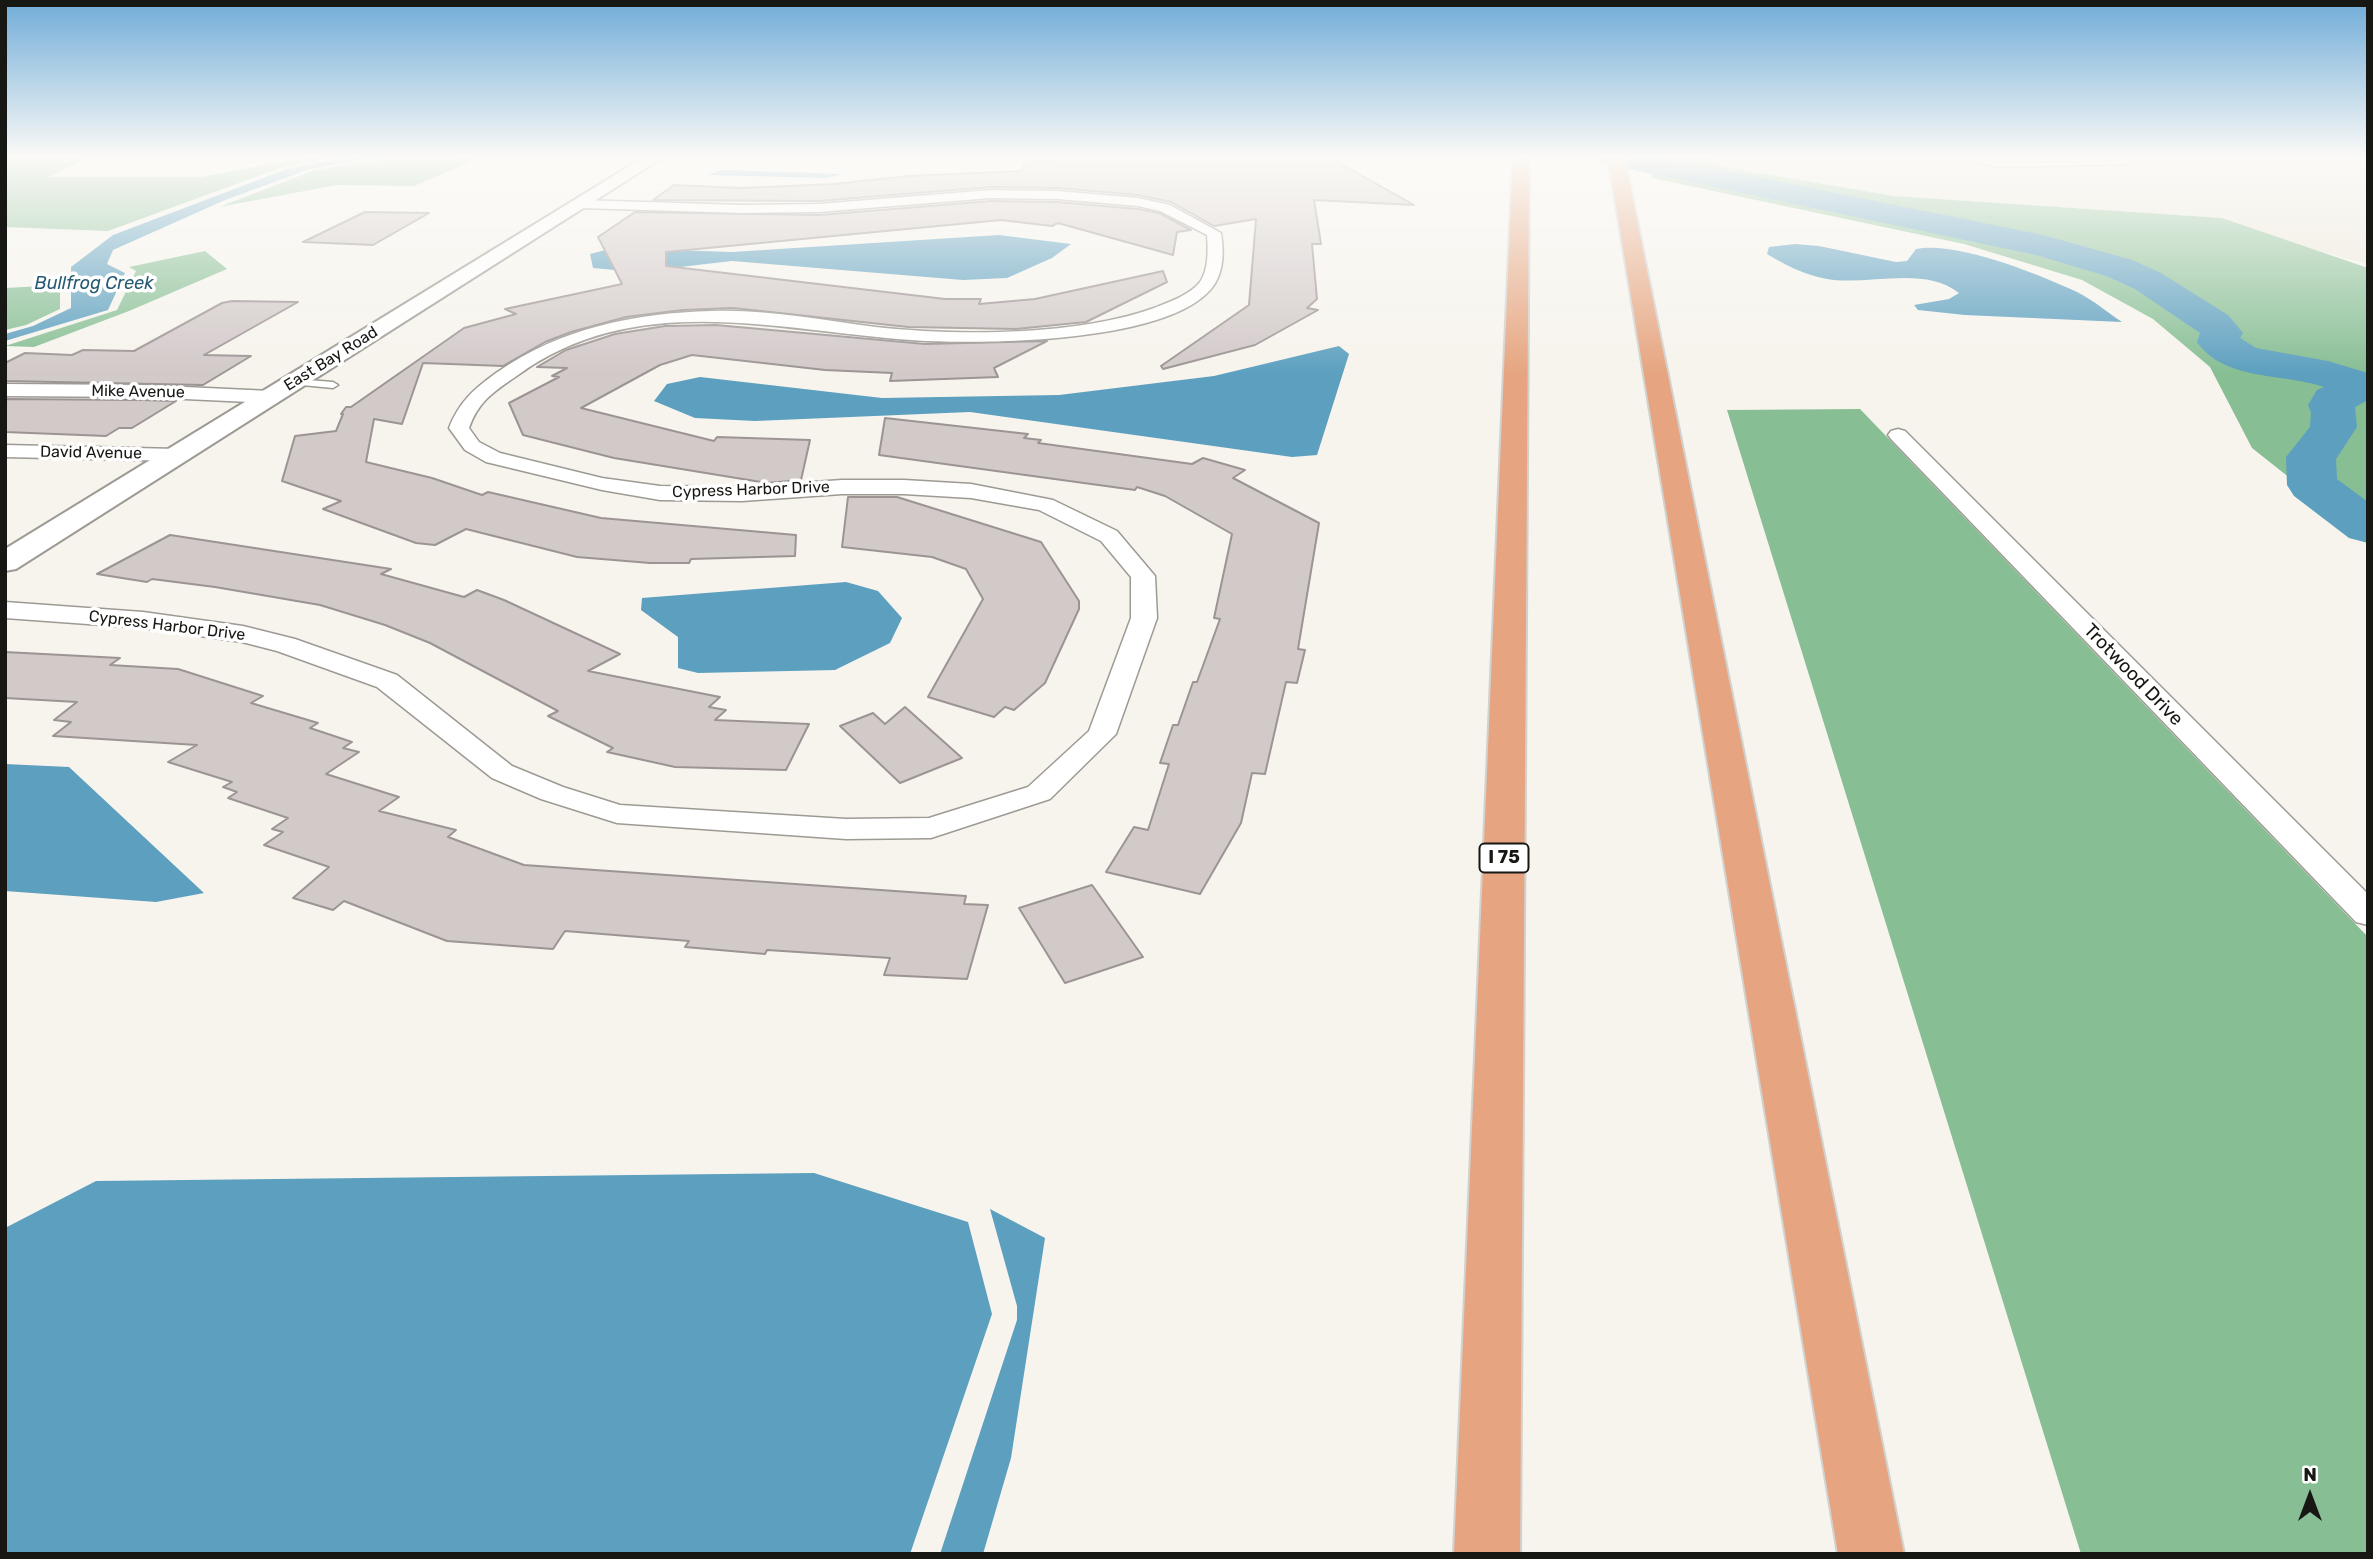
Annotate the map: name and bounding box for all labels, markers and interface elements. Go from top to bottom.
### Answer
water label: Bullfrog Creek [35,273,153,295]
street label: East Bay Road [281,323,381,395]
street label: Mike Avenue [91,382,185,402]
street label: David Avenue [40,443,142,463]
street label: Cypress Harbor Drive [672,478,830,502]
street label: Cypress Harbor Drive [88,607,246,645]
street label: Trotwood Drive [2079,619,2187,731]
road number: I 75 [1480,844,1528,872]
north arrow [2275,1461,2345,1531]
text: N [2303,1463,2317,1486]

